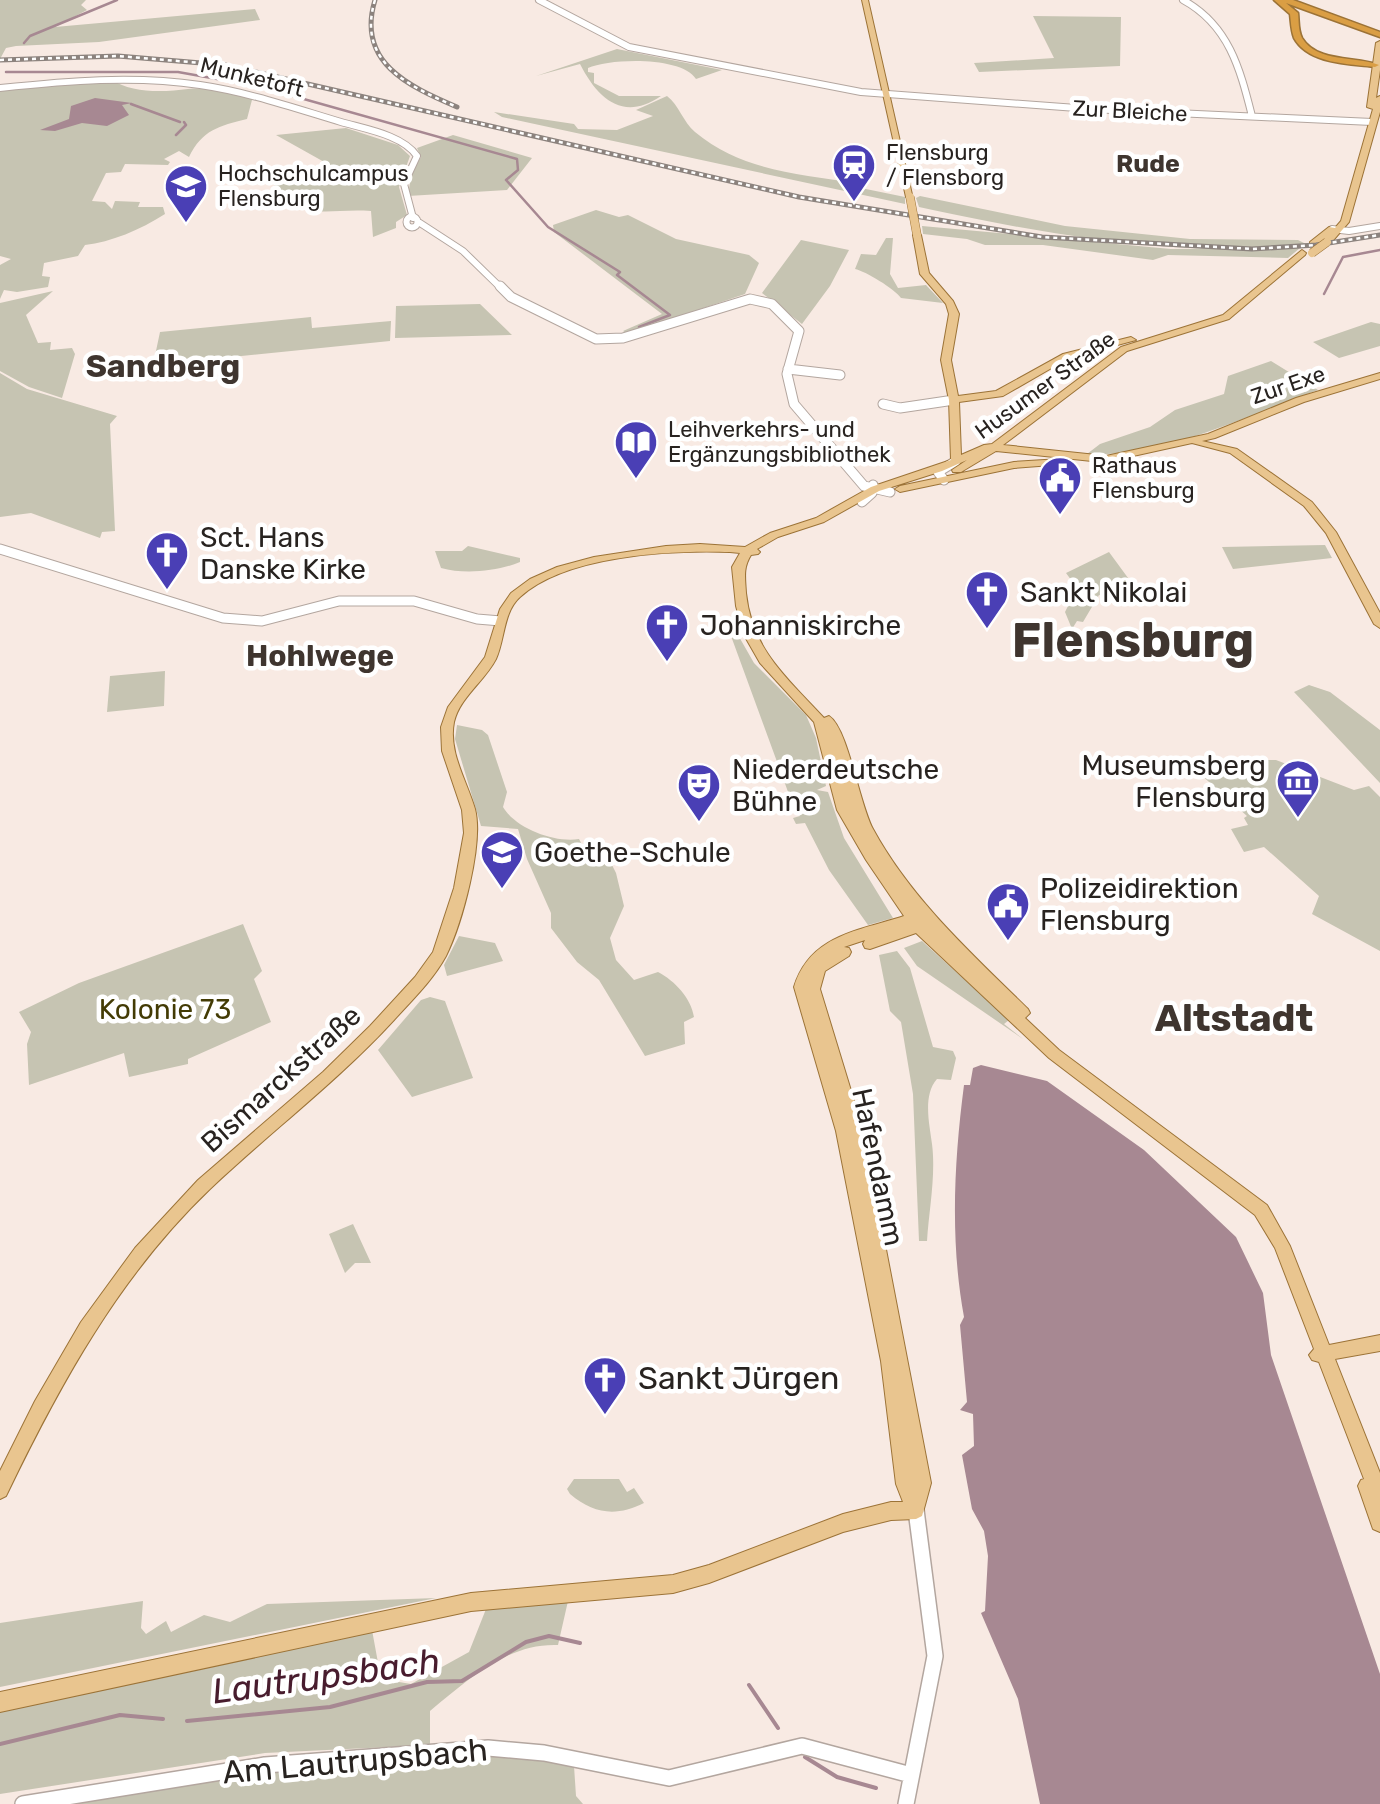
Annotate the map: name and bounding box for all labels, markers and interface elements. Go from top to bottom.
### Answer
street label: Munketoft [198,51,307,103]
street label: Zur Bleiche [1072,95,1188,127]
place label: Flensburg / Flensborg [886,139,1004,191]
station icon: Flensburg / Flensborg [831,142,877,203]
district label: Rude [1116,149,1180,178]
place label: Hochschulcampus Flensburg [218,160,409,212]
school or university icon: Hochschulcampus Flensburg [163,163,209,224]
street label: Husumer Straße [970,325,1120,445]
district label: Sandberg [86,347,240,385]
street label: Zur Exe [1247,360,1329,410]
place label: Leihverkehrs- und Ergänzungsbibliothek [668,416,891,468]
library icon: Leihverkehrs- und Ergänzungsbibliothek [613,419,659,480]
place label: Rathaus Flensburg [1092,452,1195,504]
public building icon: Rathaus Flensburg [1037,455,1083,516]
place label: Sct. Hans Danske Kirke [200,521,366,586]
church icon: Sct. Hans Danske Kirke [144,530,190,591]
church icon: Sankt Nikolai [964,569,1010,630]
place label: Sankt Nikolai [1020,576,1187,609]
church icon: Johanniskirche [644,602,690,663]
place label: Johanniskirche [700,609,901,642]
district label: Flensburg [1012,612,1254,669]
district label: Hohlwege [246,638,394,674]
place label: Museumsberg Flensburg [1082,749,1266,814]
place label: Niederdeutsche Bühne [732,753,939,818]
museum icon: Museumsberg Flensburg [1275,758,1321,819]
theatre icon: Niederdeutsche Bühne [676,762,722,823]
school or university icon: Goethe-Schule [479,829,525,890]
place label: Goethe-Schule [534,836,731,869]
place label: Polizeidirektion Flensburg [1040,872,1239,937]
public building icon: Polizeidirektion Flensburg [985,881,1031,942]
park label: Kolonie 73 [99,993,231,1026]
district label: Altstadt [1155,995,1313,1041]
street label: Bismarckstraße [194,999,368,1159]
street label: Hafendamm [845,1085,911,1249]
church icon: Sankt Jürgen [582,1355,628,1416]
place label: Sankt Jürgen [638,1359,840,1397]
water label: Lautrupsbach [209,1639,443,1713]
street label: Am Lautrupsbach [221,1730,489,1792]

